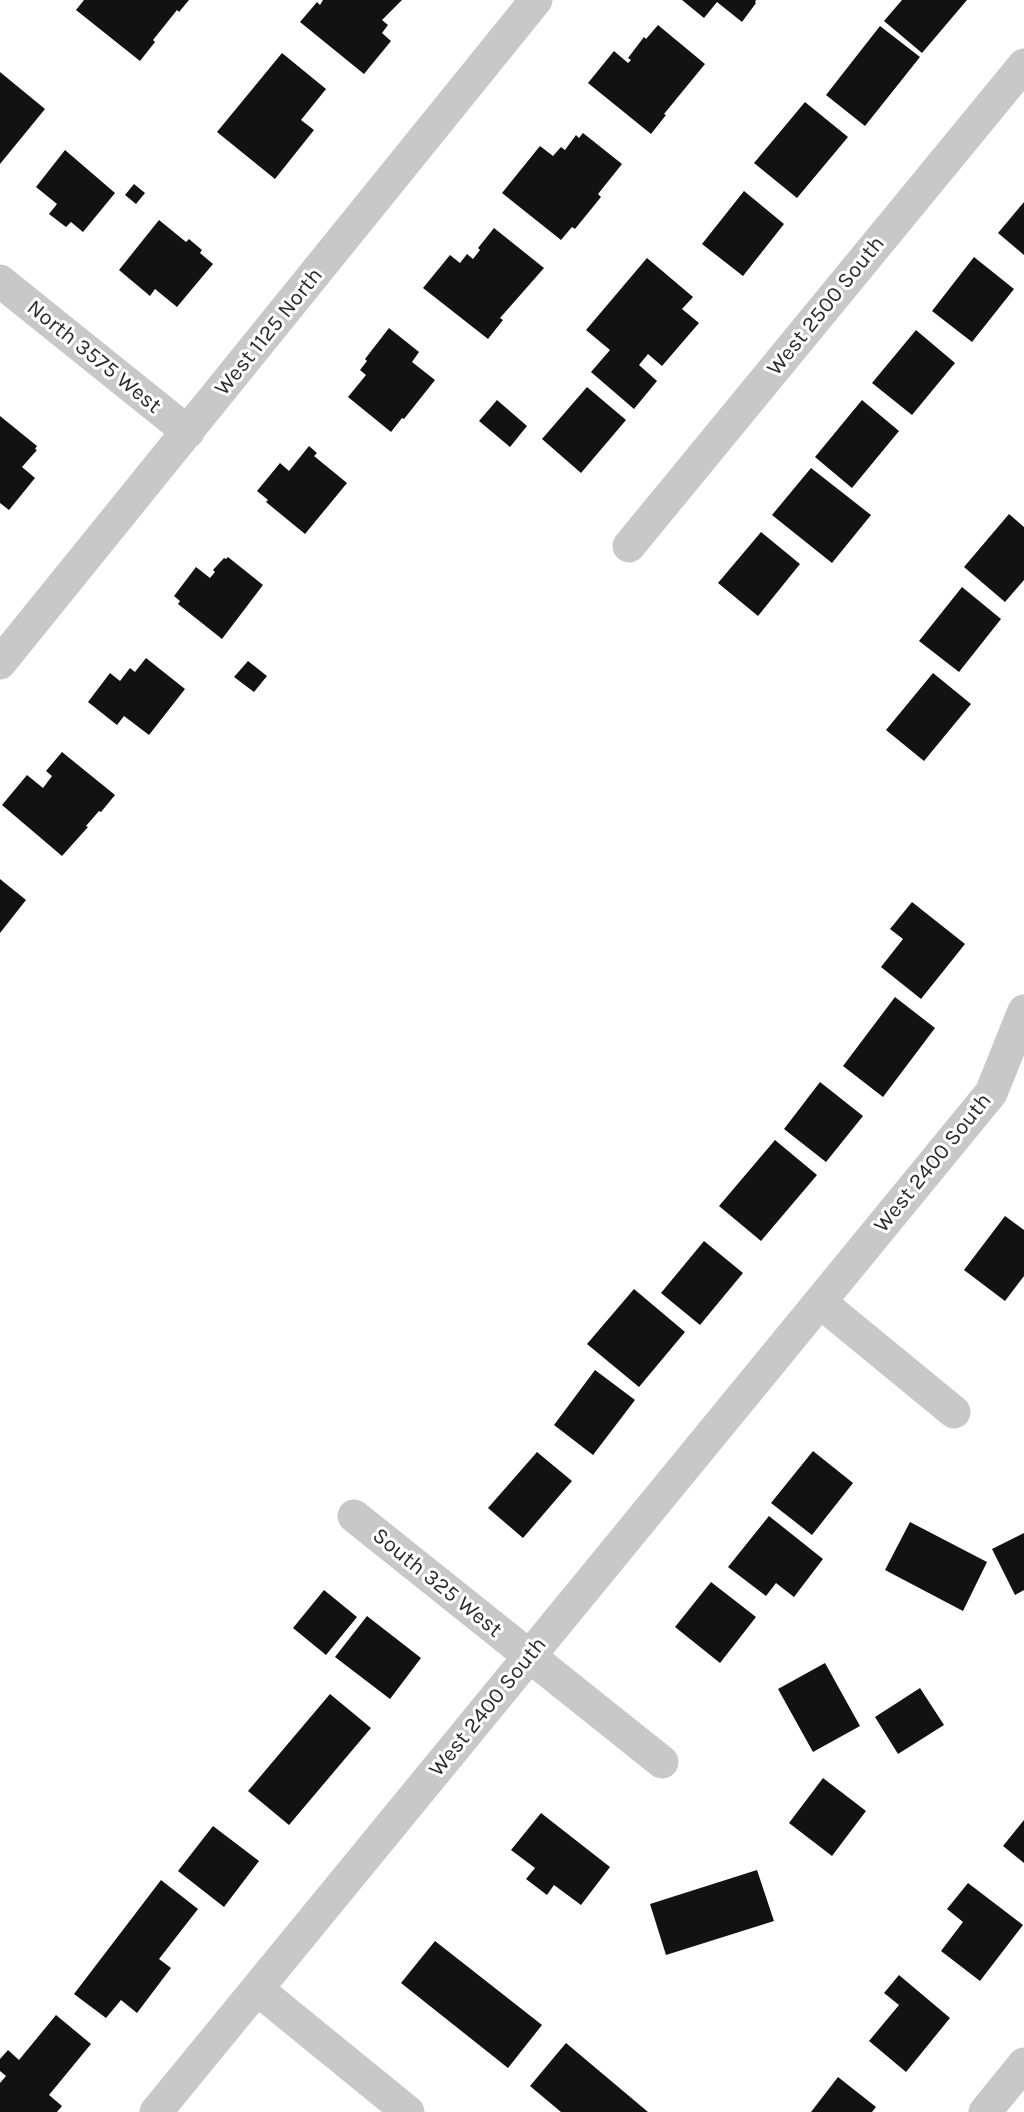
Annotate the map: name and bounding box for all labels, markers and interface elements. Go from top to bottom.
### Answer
street label: West 2500 South [762,231,890,381]
street label: West 1125 North [209,263,329,401]
street label: North 3575 West [21,295,167,419]
street label: West 2400 South [869,1088,997,1238]
street label: South 325 West [367,1523,507,1643]
street label: West 2400 South [424,1632,552,1782]

